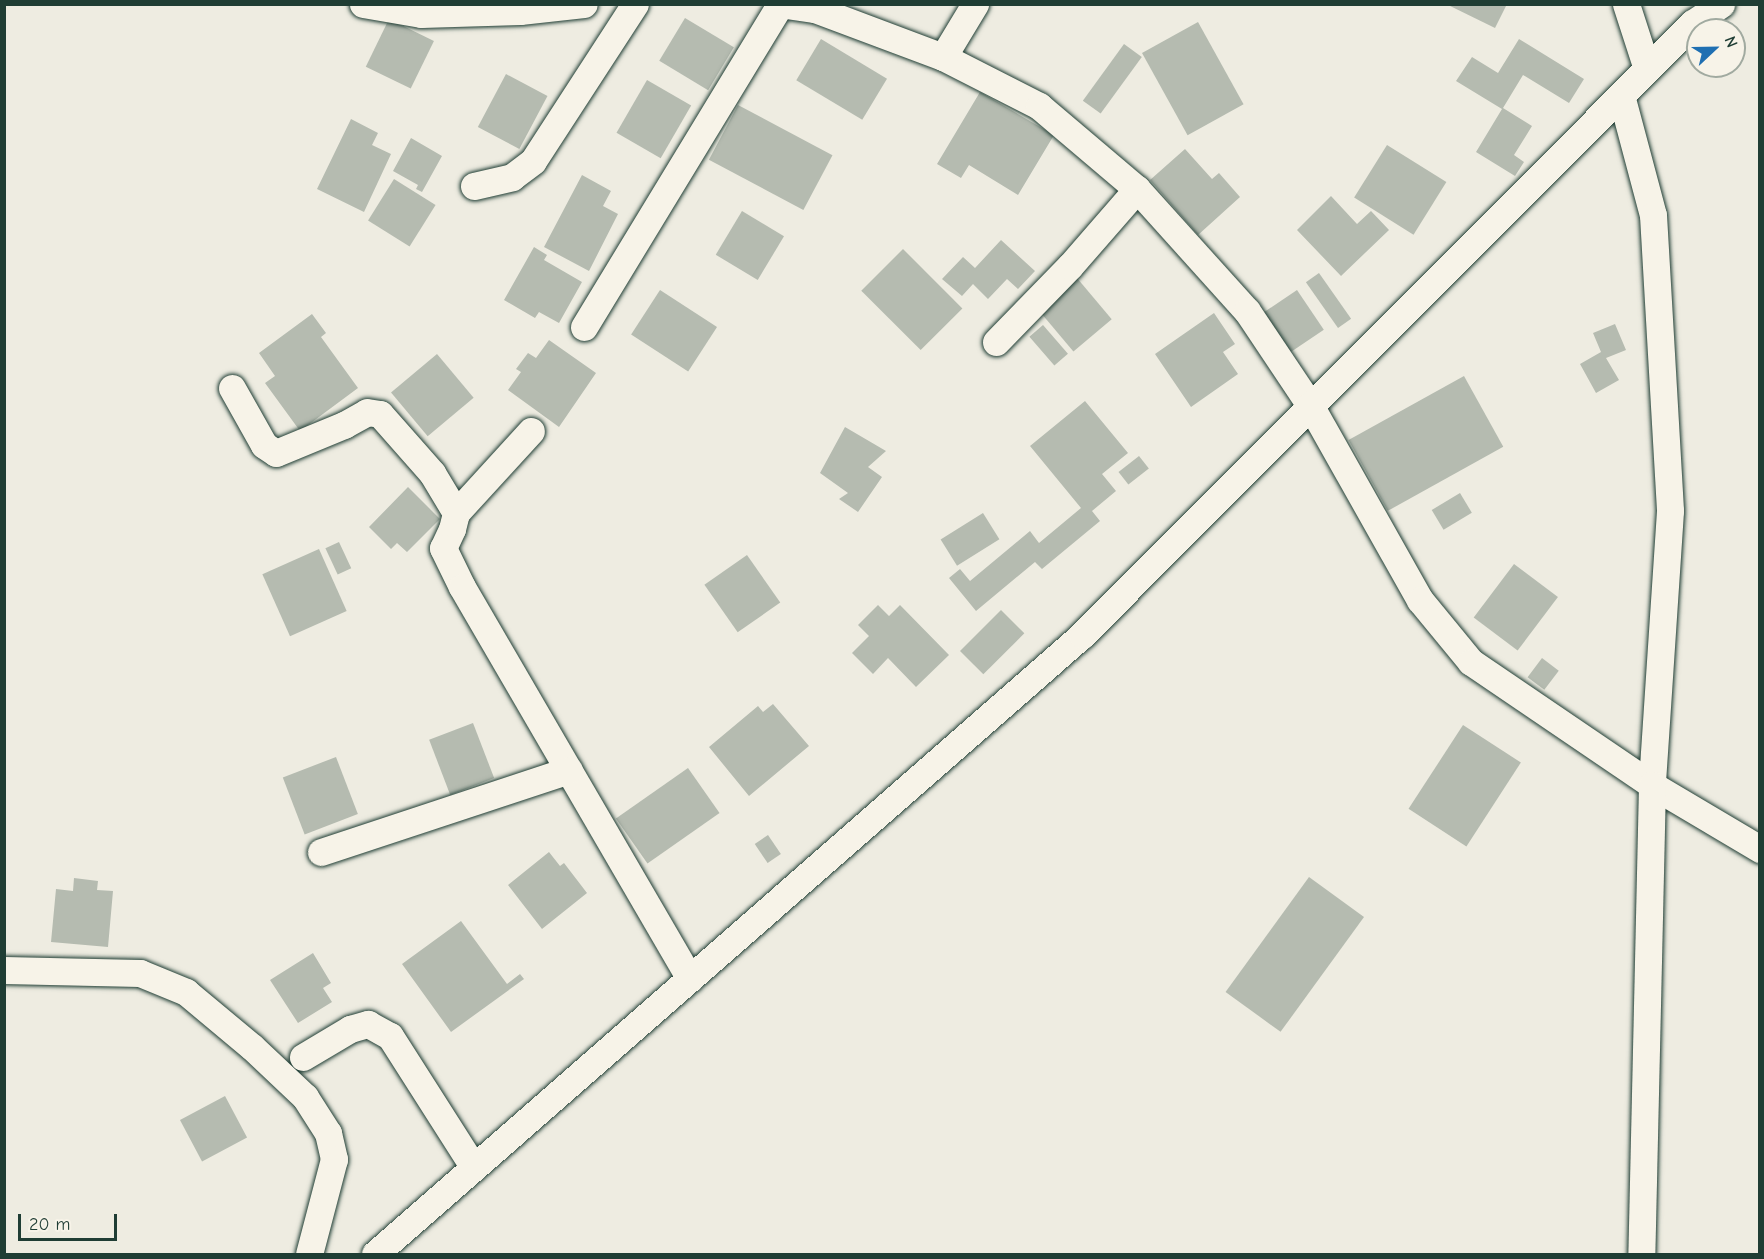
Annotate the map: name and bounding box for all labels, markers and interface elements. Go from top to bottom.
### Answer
north arrow [1686,18,1746,78]
text: N [1721,34,1741,50]
scale bar [21,1202,120,1240]
text: 20 m [29,1214,70,1235]

